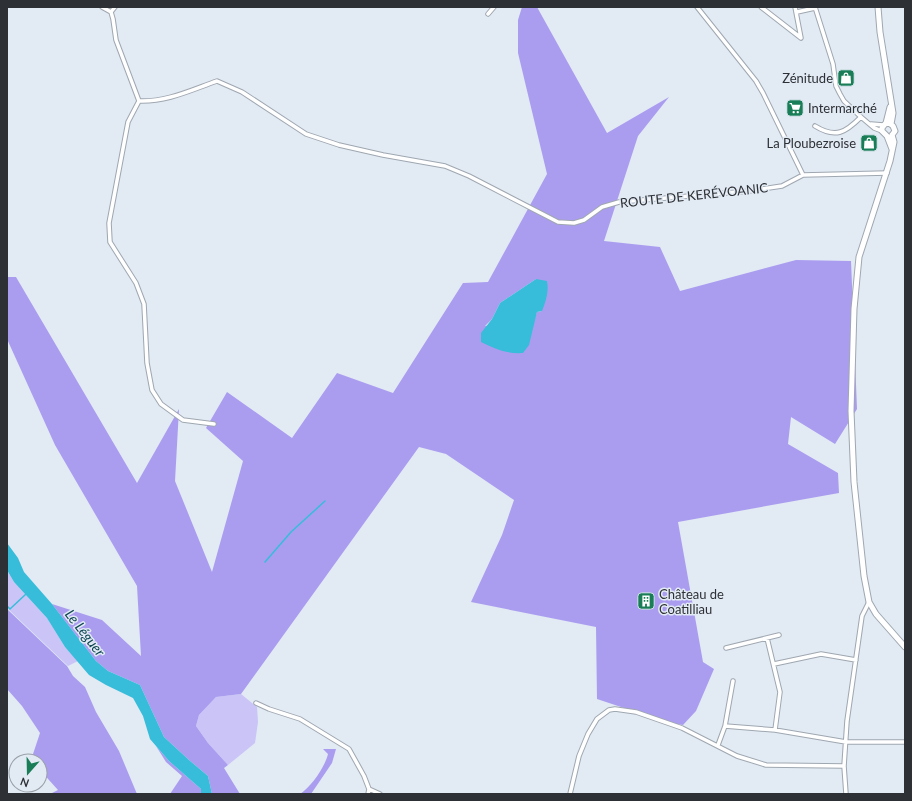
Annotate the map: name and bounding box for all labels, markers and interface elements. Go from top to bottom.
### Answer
shop icon: Zénitude [836,68,856,88]
place label: Zénitude [782,70,833,86]
supermarket icon: Intermarché [785,98,805,118]
place label: Intermarché [808,100,877,116]
shop icon: La Ploubezroise [859,133,879,153]
place label: La Ploubezroise [767,135,856,151]
street label: ROUTE DE KERÉVOANIC [619,179,769,211]
place label: Château de Coatilliau [659,586,724,617]
building icon: Château de Coatilliau [636,591,656,611]
water label: Le Léguer [62,606,109,660]
north arrow [8,753,48,793]
text: N [18,775,31,790]

